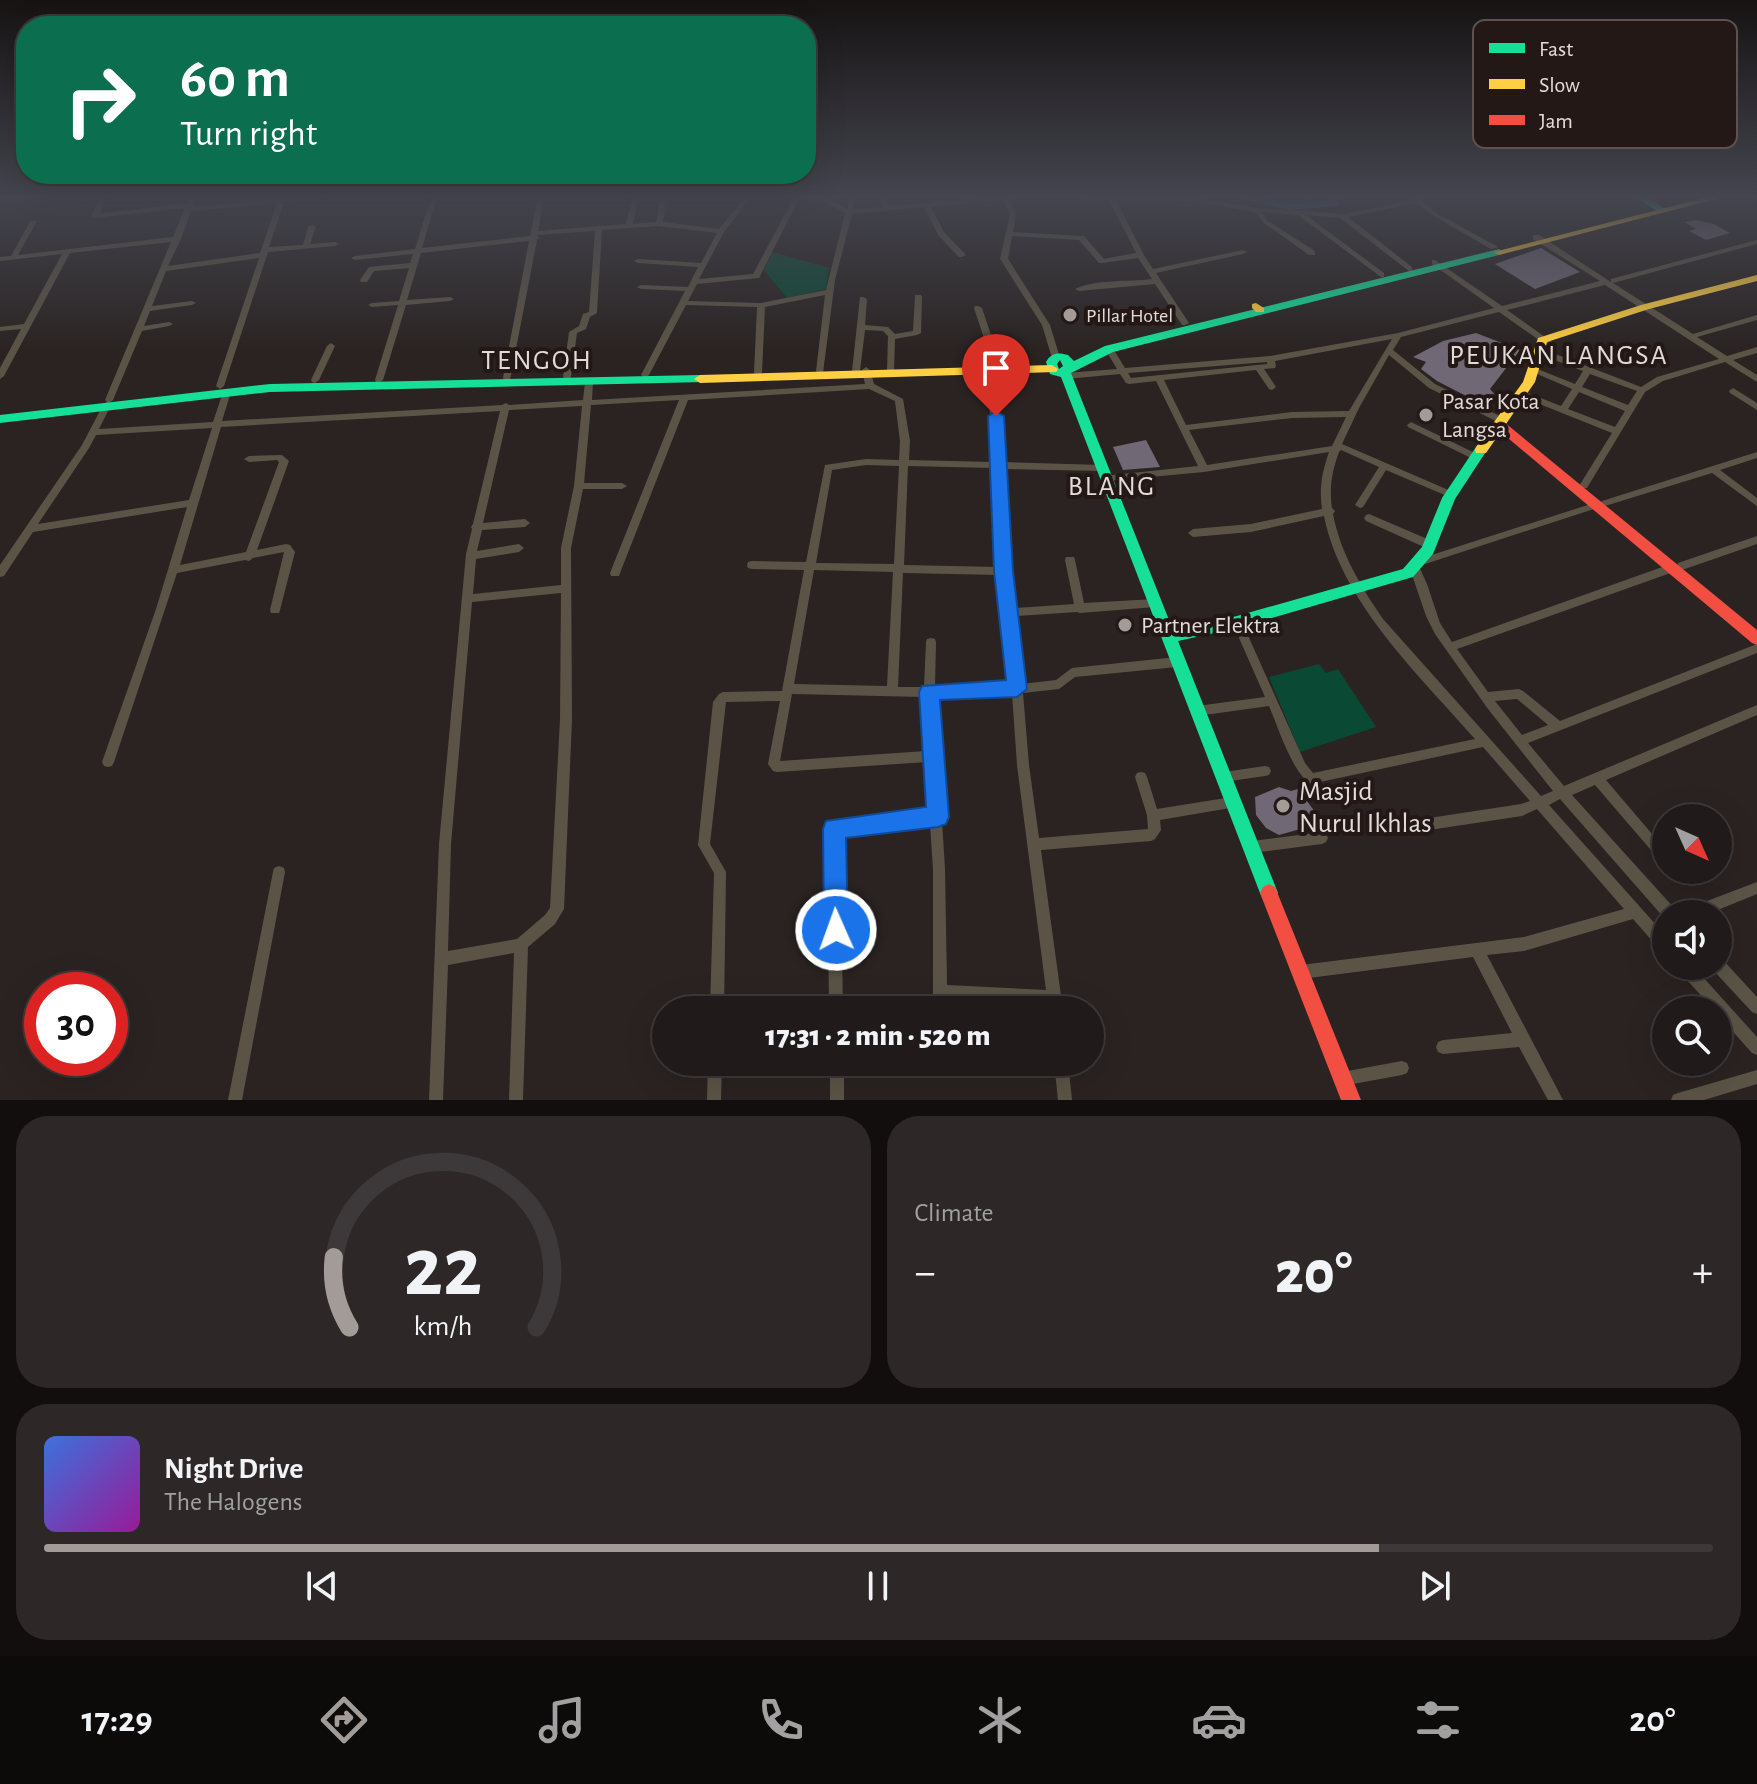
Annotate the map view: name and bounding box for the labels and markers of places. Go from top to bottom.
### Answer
marker: Pillar Hotel [1061,306,1079,324]
place label: Pillar Hotel [1086,306,1173,326]
pin [962,334,1030,416]
place label: Pasar Kota Langsa [1442,390,1540,442]
marker: Pasar Kota Langsa [1417,406,1435,424]
place label: Partner Elektra [1141,614,1280,638]
marker: Partner Elektra [1116,616,1134,634]
place label: Masjid Nurul Ikhlas [1299,778,1432,838]
marker: Masjid Nurul Ikhlas [1274,797,1292,815]

